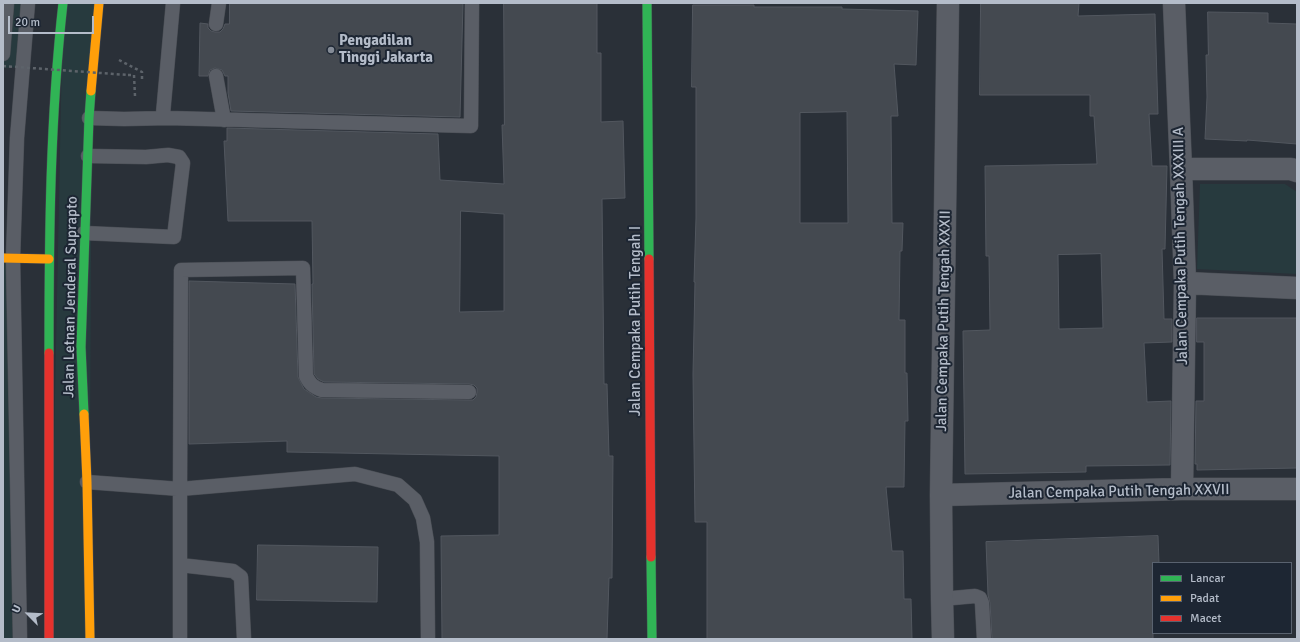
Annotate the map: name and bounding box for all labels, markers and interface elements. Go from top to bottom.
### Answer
scale bar [10,8,96,34]
text: 20 m [15,15,40,30]
place label: Pengadilan Tinggi Jakarta [339,32,433,67]
marker: Pengadilan Tinggi Jakarta [326,45,336,55]
street label: Jalan Cempaka Putih Tengah XXXIII A [1170,127,1192,365]
street label: Jalan Letnan Jenderal Suprapto [60,196,82,398]
street label: Jalan Cempaka Putih Tengah XXXII [933,210,955,432]
street label: Jalan Cempaka Putih Tengah I [627,226,645,416]
street label: Jalan Cempaka Putih Tengah XXVII [1008,481,1230,503]
legend [1152,562,1292,634]
text: Lancar [1190,571,1225,586]
text: Padat [1190,591,1219,606]
north arrow [8,594,48,634]
text: U [9,603,24,615]
text: Macet [1190,611,1222,626]

